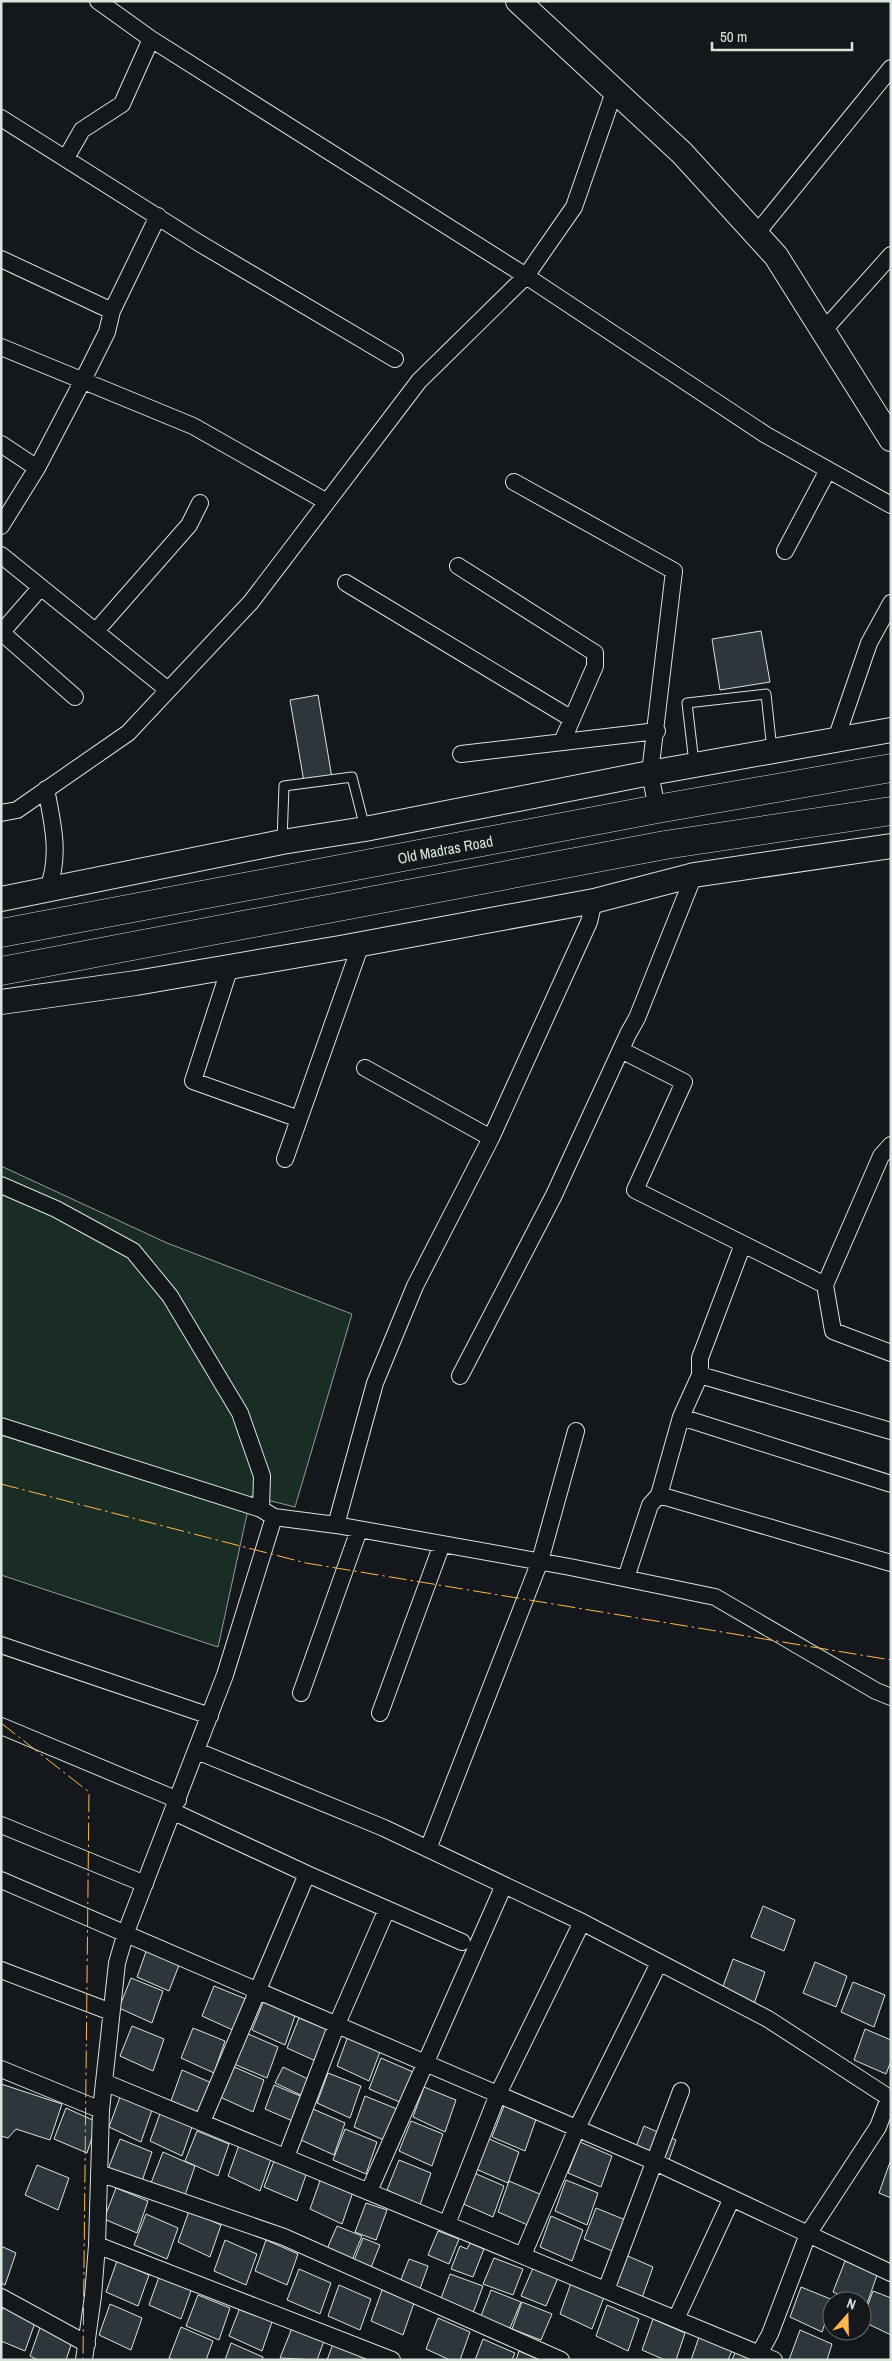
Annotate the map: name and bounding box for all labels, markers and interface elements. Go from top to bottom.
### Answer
scale bar [712,20,852,52]
text: 50 m [720,26,747,47]
street label: Old Madras Road [396,830,494,868]
north arrow [822,2291,872,2341]
text: N [844,2294,858,2314]

